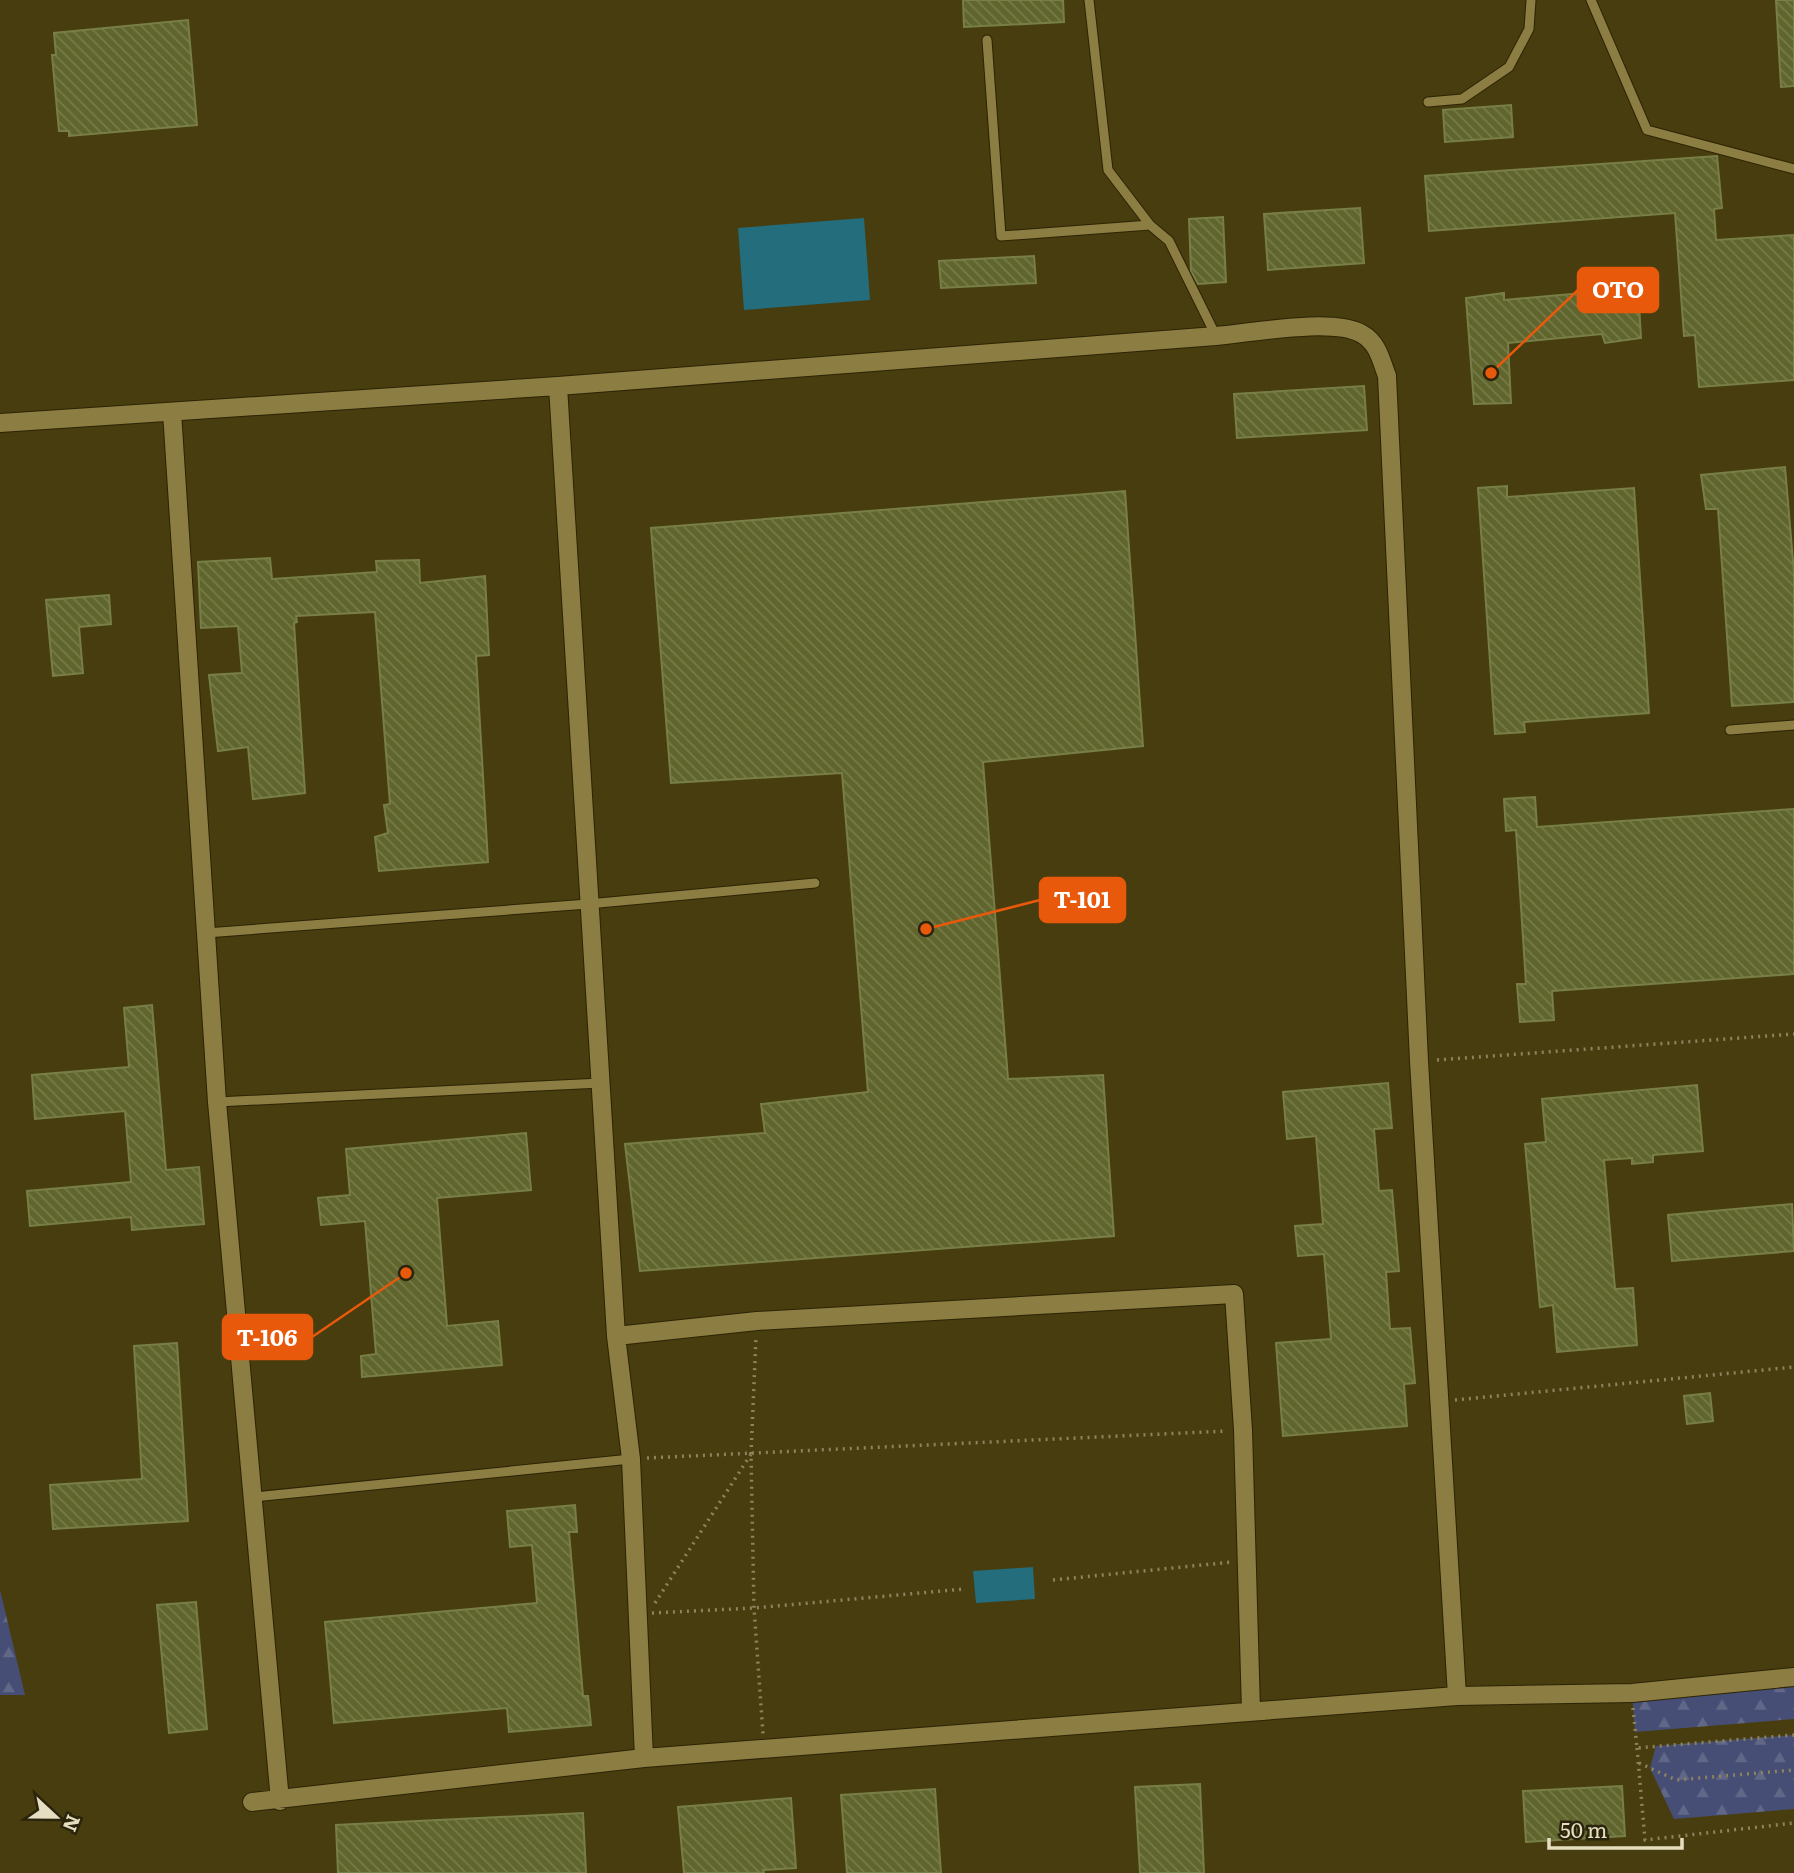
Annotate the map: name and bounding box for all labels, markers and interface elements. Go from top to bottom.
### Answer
callout: ОТО [1578,268,1658,312]
text: ОТО [1592,271,1644,305]
callout: Т-101 [1040,878,1125,922]
text: Т-101 [1053,881,1111,915]
callout: Т-106 [223,1315,312,1359]
text: Т-106 [237,1319,297,1353]
north arrow [21,1782,91,1852]
scale bar [1549,1806,1682,1850]
text: N [57,1811,89,1836]
text: 50 m [1560,1813,1607,1844]

